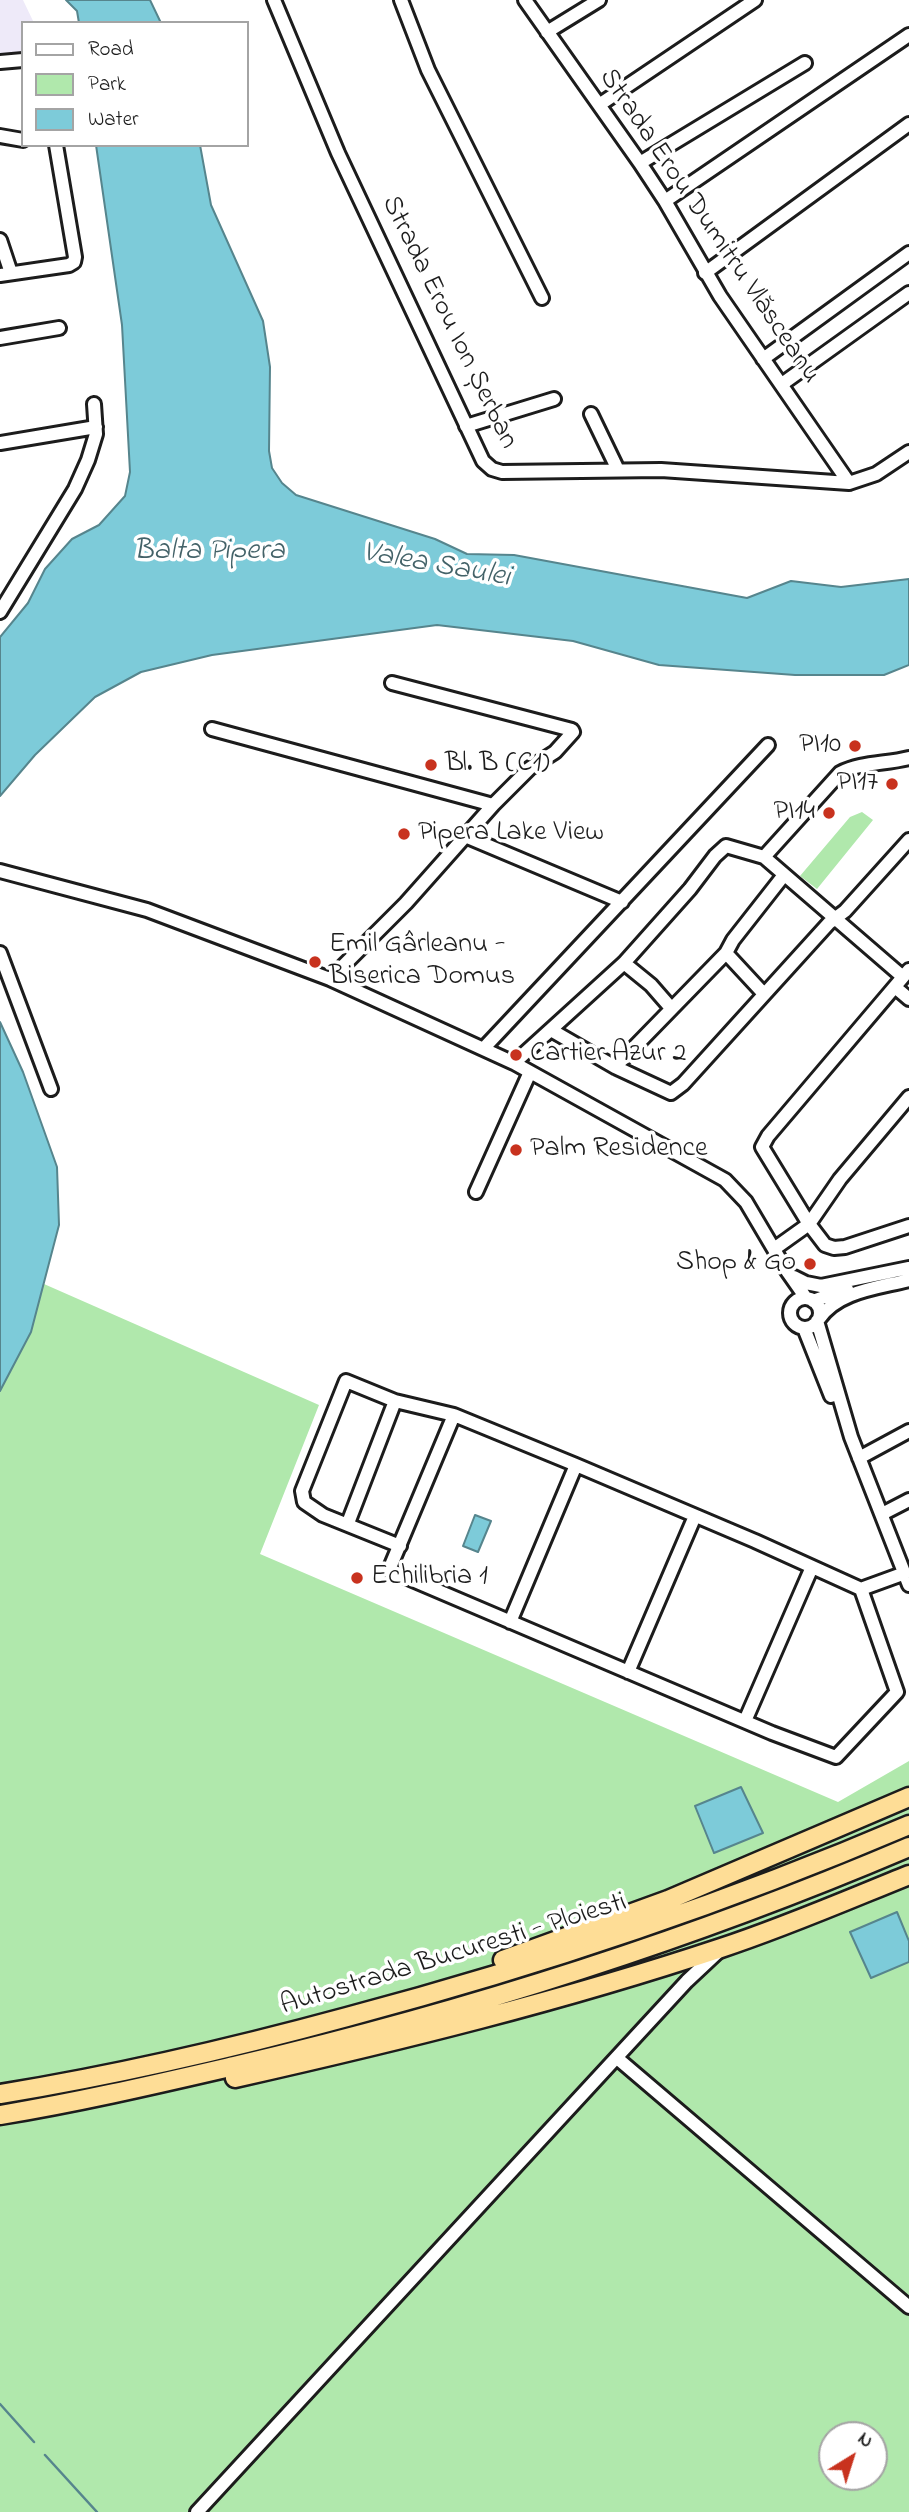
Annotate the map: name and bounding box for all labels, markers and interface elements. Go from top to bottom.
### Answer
legend [21,21,248,147]
text: Road [88,35,134,65]
street label: Strada Erou Dumitru Vlăsceanu [590,63,826,391]
text: Park [88,70,126,100]
text: Water [88,105,139,135]
street label: Strada Erou Ion Șerban [372,191,524,455]
water label: Balta Pipera [133,535,285,571]
water label: Valea Saulei [360,536,512,598]
place label: PI10 [799,729,841,763]
marker: PI10 [847,738,863,754]
place label: Bl. B (C1) [445,748,550,782]
marker: Bl. B (C1) [423,757,439,773]
place label: PI17 [836,767,878,801]
marker: PI17 [884,776,900,792]
place label: PI14 [773,796,815,830]
marker: PI14 [821,805,837,821]
place label: Pipera Lake View [418,817,604,851]
marker: Pipera Lake View [396,826,412,842]
place label: Emil Gârleanu - Biserica Domus [329,929,515,995]
marker: Emil Gârleanu - Biserica Domus [307,954,323,970]
place label: Cartier Azur 2 [530,1038,686,1072]
marker: Cartier Azur 2 [508,1047,524,1063]
place label: Palm Residence [530,1133,707,1167]
marker: Palm Residence [508,1142,524,1158]
place label: Shop & Go [676,1247,796,1281]
marker: Shop & Go [802,1256,818,1272]
place label: Echilibria 1 [371,1561,488,1595]
marker: Echilibria 1 [349,1570,365,1586]
street label: Autostrada Bucuresti - Ploiesti [277,1887,631,2025]
north arrow [818,2421,888,2491]
text: N [852,2426,878,2455]

